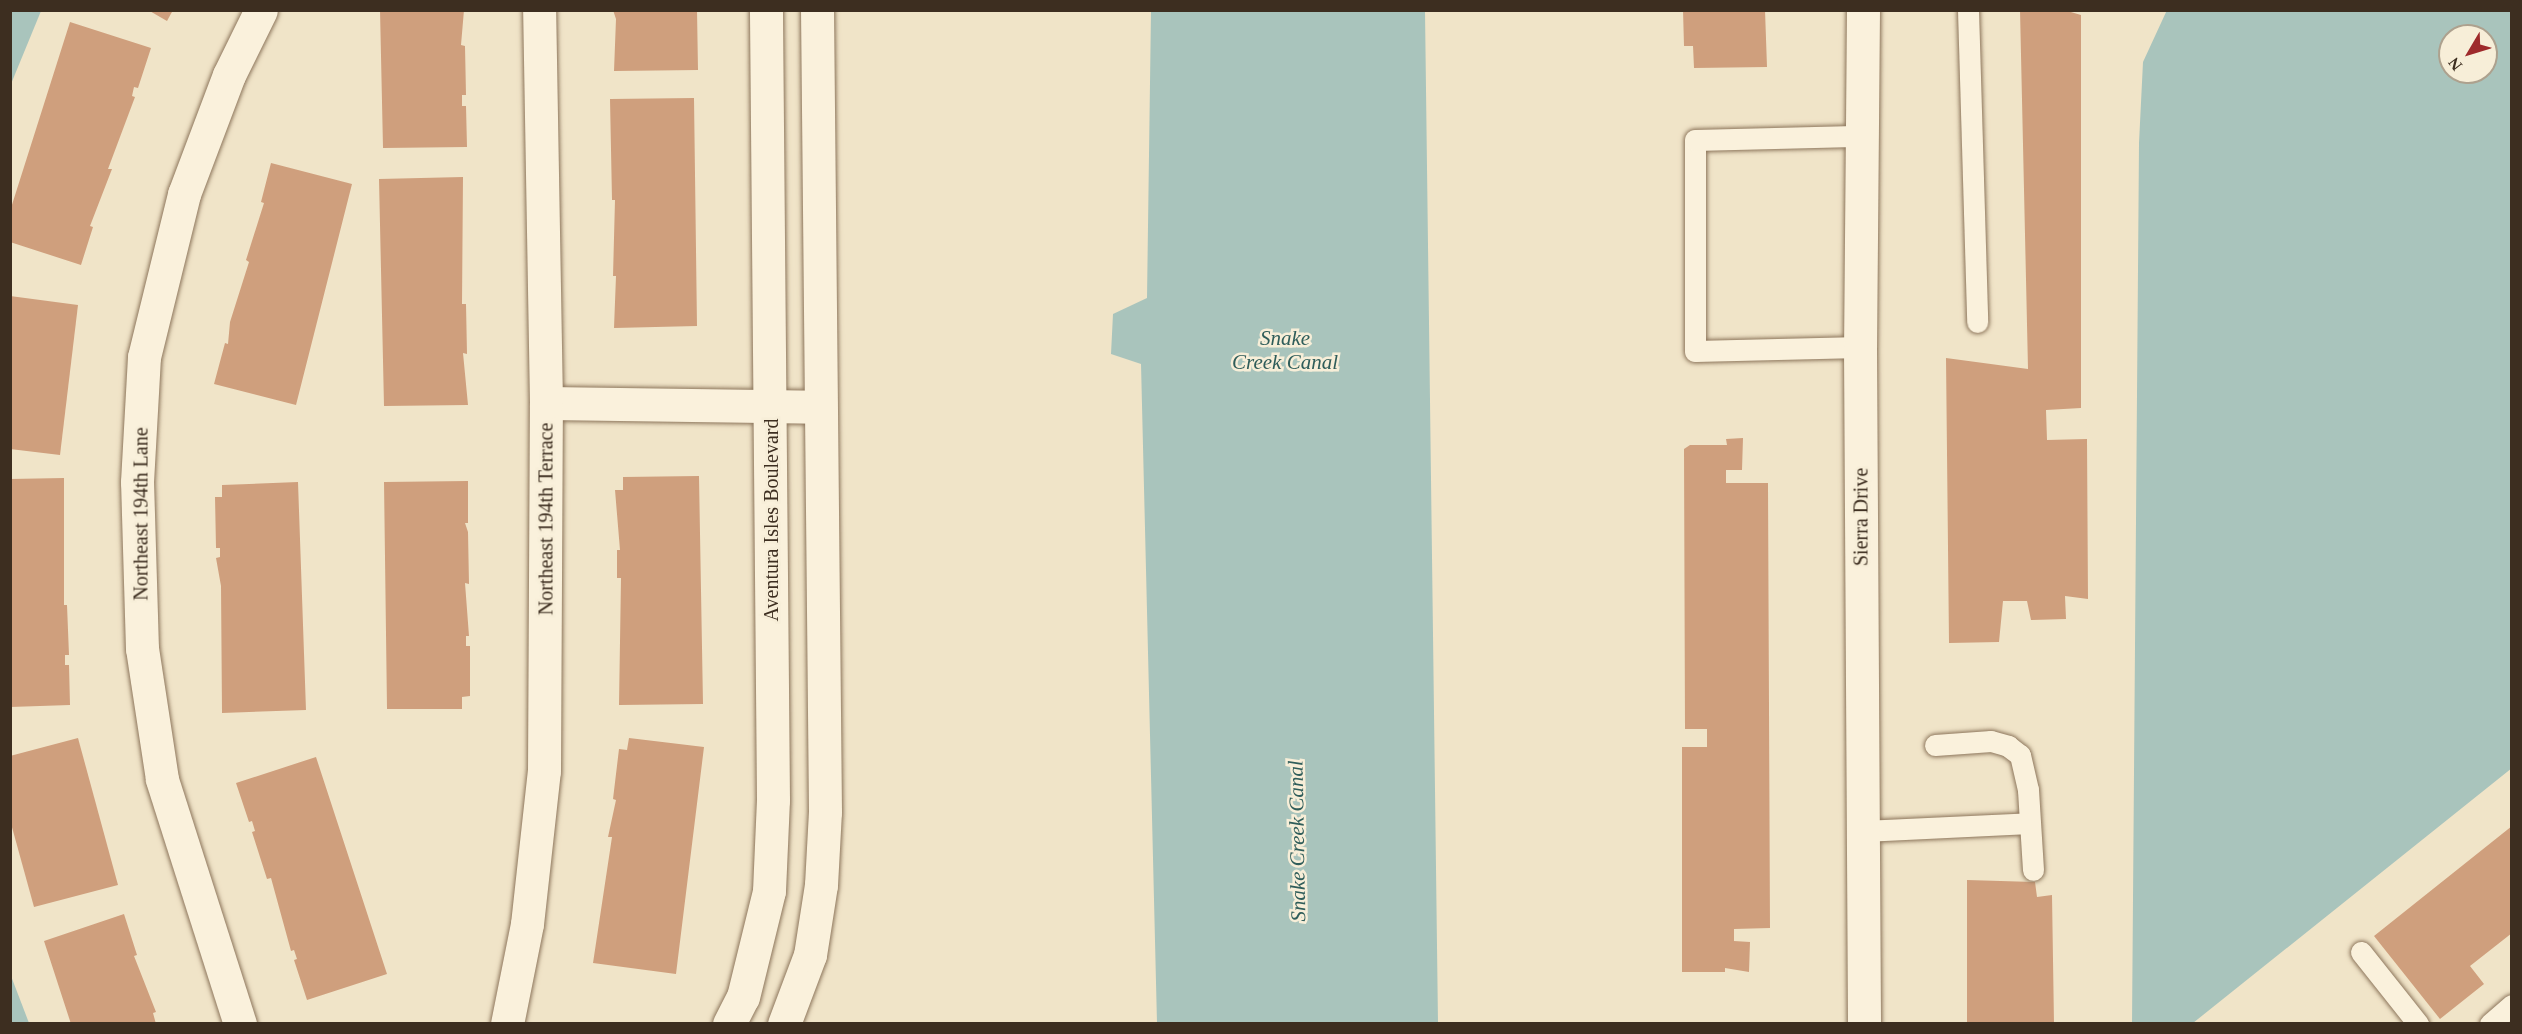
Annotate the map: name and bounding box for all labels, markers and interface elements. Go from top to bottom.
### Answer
north arrow [2438,24,2498,84]
text: N [2445,54,2465,74]
water label: Snake Creek Canal [1232,325,1338,375]
street label: Aventura Isles Boulevard [759,419,783,621]
street label: Northeast 194th Terrace [534,423,558,615]
street label: Northeast 194th Lane [129,427,153,601]
street label: Sierra Drive [1849,468,1873,566]
water label: Snake Creek Canal [1283,760,1311,922]

